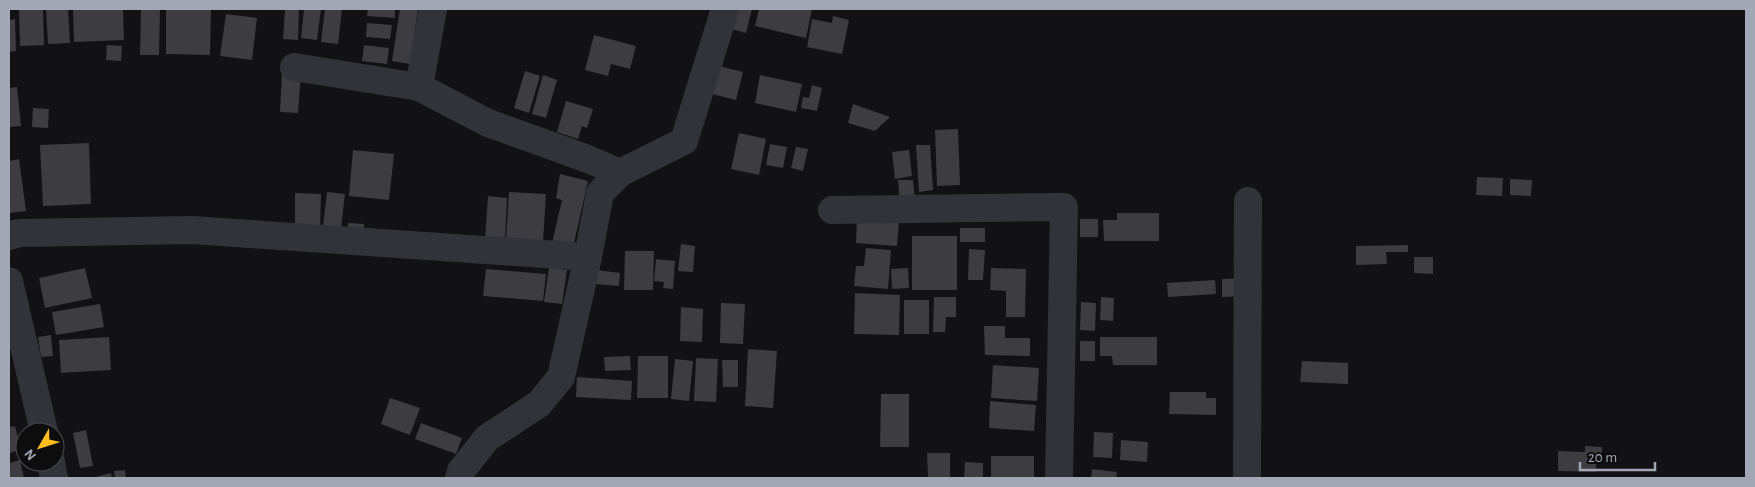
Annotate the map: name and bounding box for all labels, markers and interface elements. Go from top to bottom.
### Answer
north arrow [15,422,65,472]
scale bar [1580,440,1655,472]
text: N [22,446,39,463]
text: 20 m [1588,450,1617,465]

